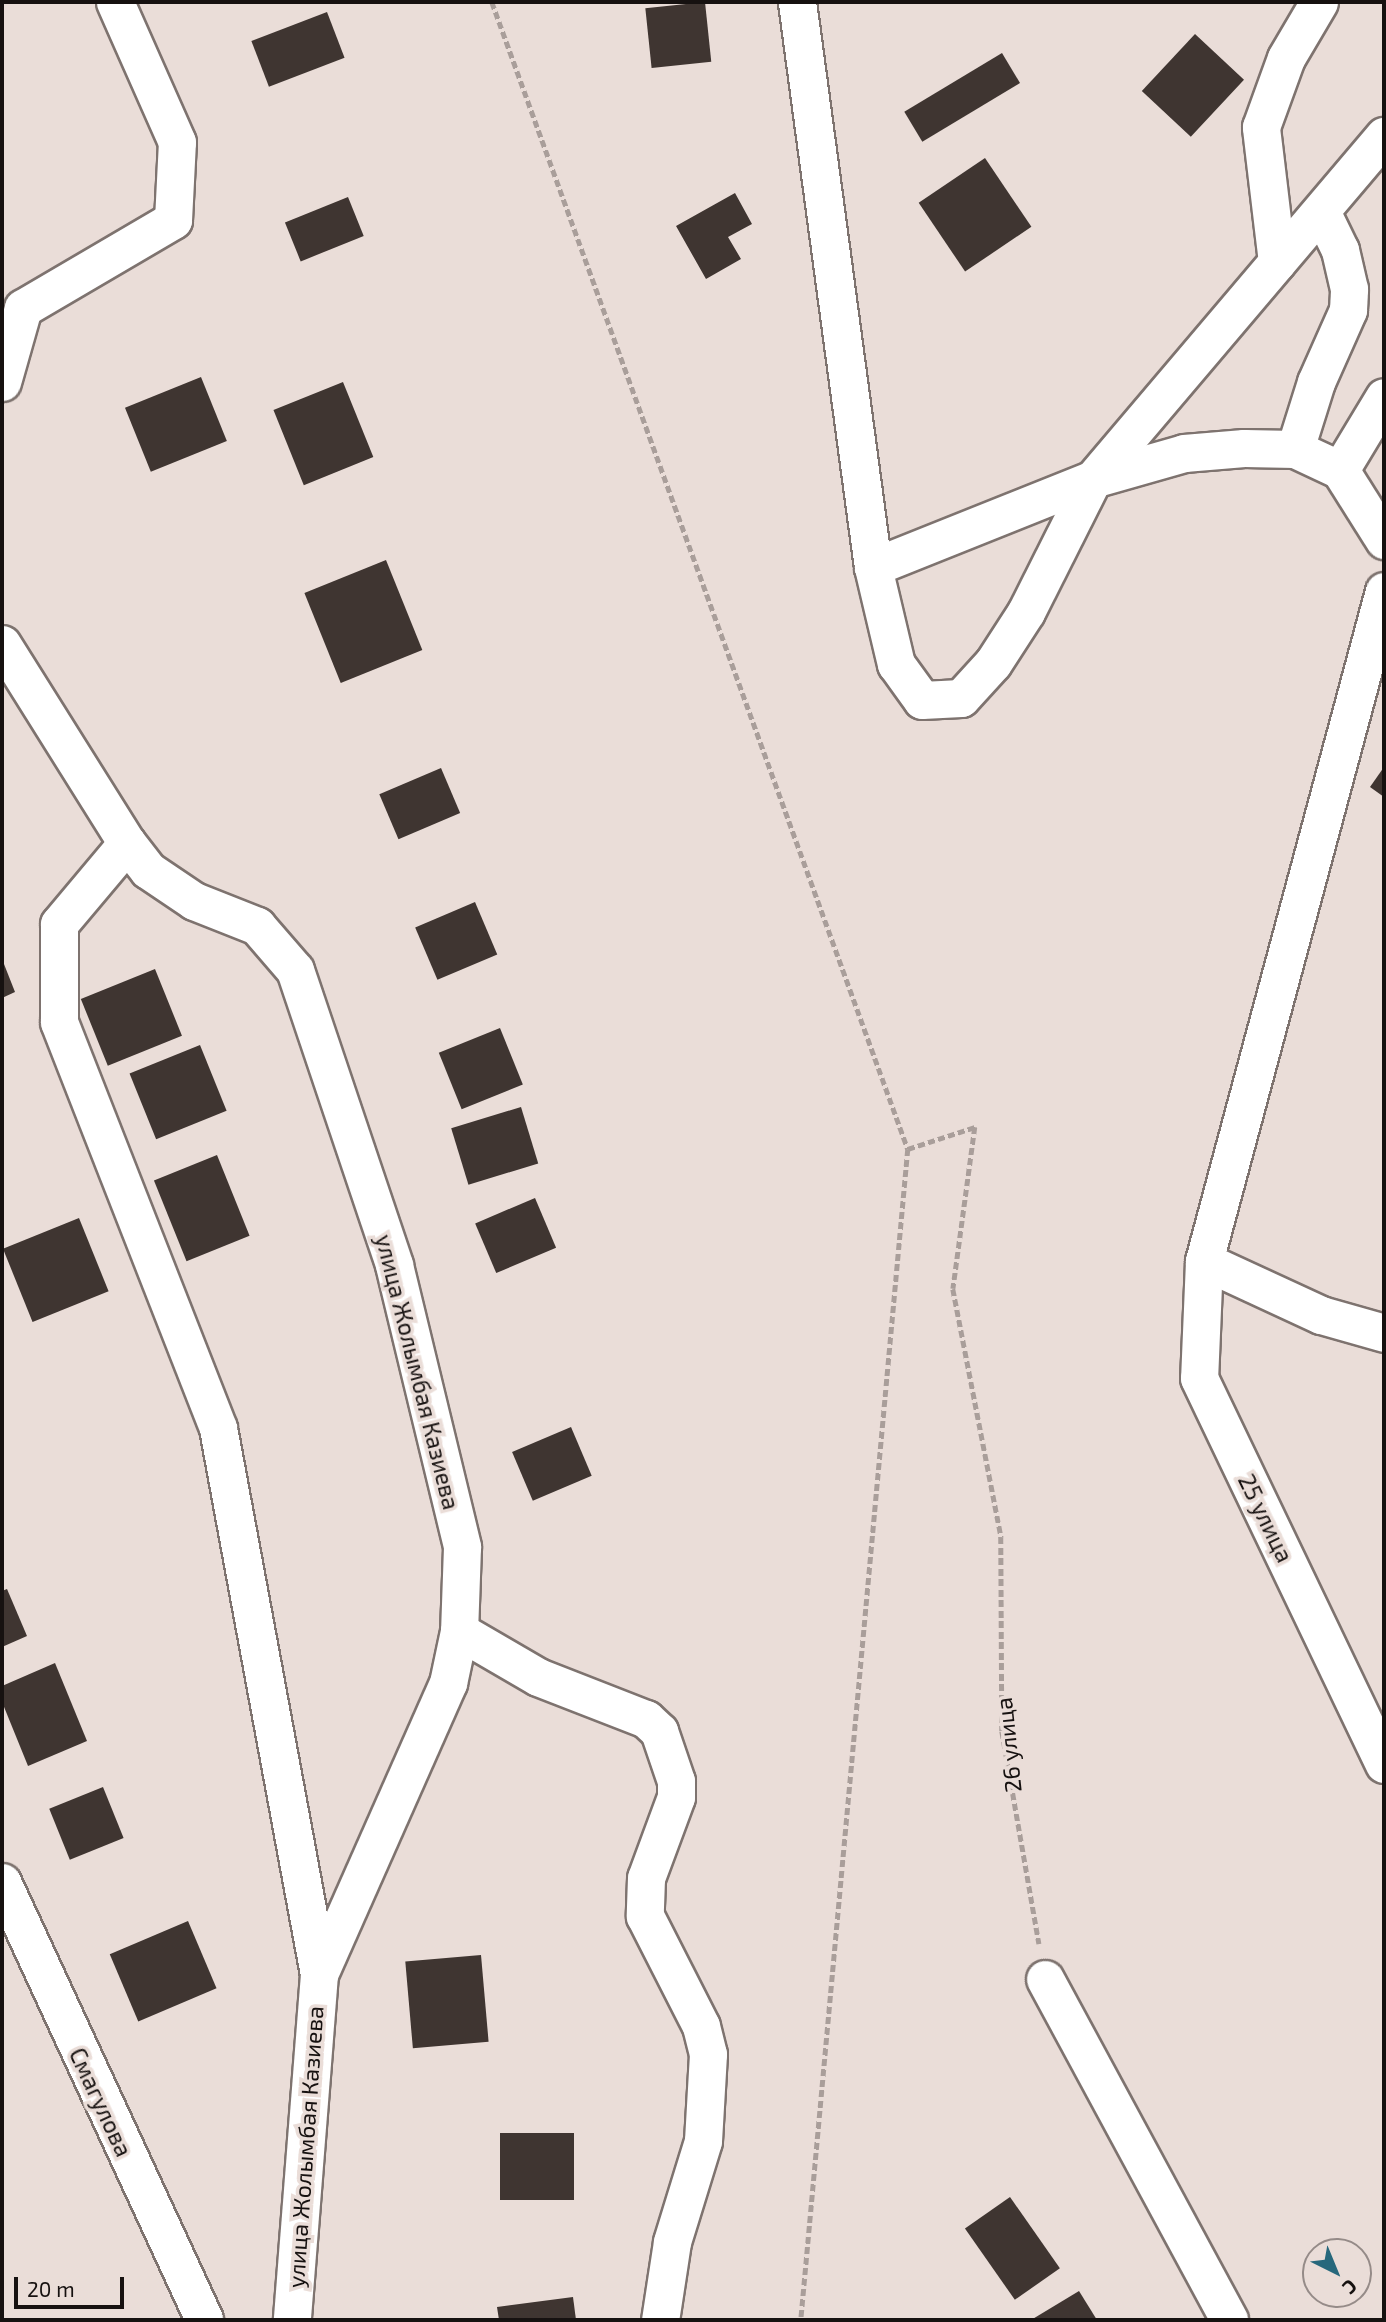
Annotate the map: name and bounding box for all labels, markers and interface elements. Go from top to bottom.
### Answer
street label: улица Жолымбая Казиева [370,1232,466,1512]
street label: 25 улица [1233,1469,1299,1567]
street label: 26 улица [989,1696,1027,1794]
street label: улица Жолымбая Казиева [281,2005,329,2289]
street label: Смагулова [64,2043,138,2161]
north arrow [1302,2238,1372,2308]
scale bar [18,2262,128,2306]
text: С [1338,2275,1362,2299]
text: 20 m [27,2276,75,2301]

